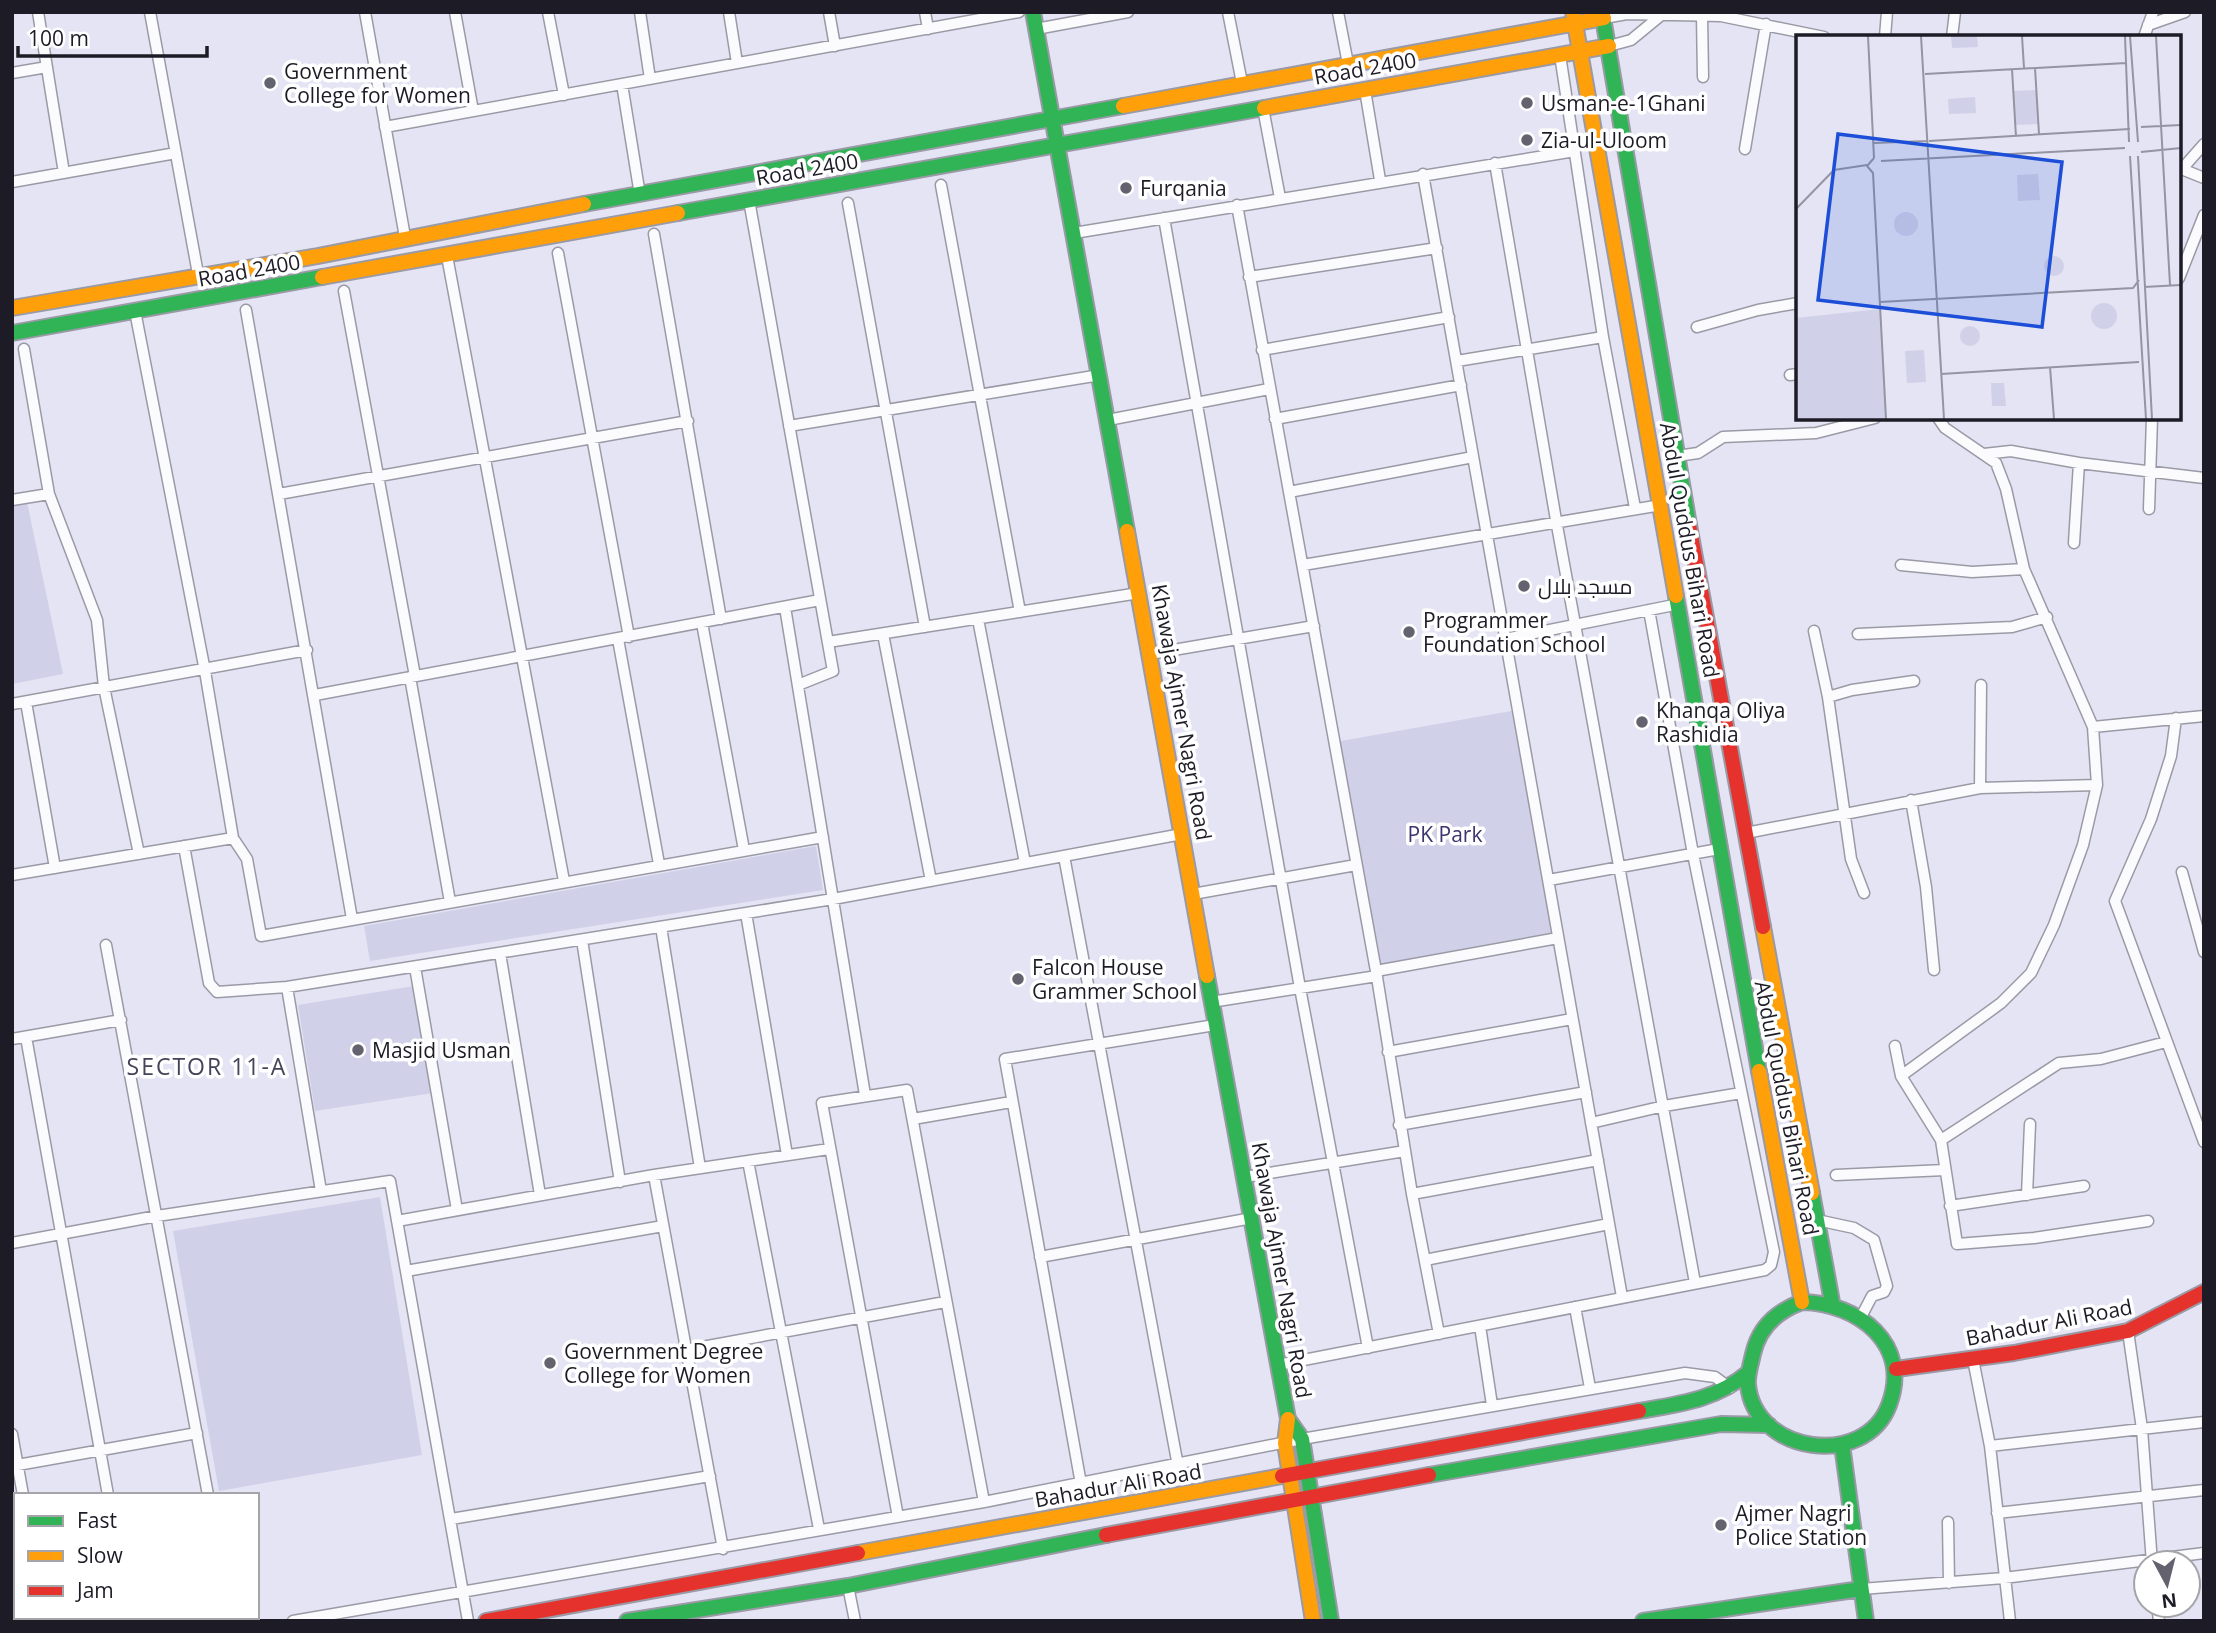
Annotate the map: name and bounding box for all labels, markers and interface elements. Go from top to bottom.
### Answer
scale bar [18,14,206,58]
text: 100 m [28,24,89,52]
inset map [1796,35,2181,420]
street label: Road 2400 [1312,45,1418,91]
place label: Government College for Women [284,57,471,109]
marker: Government College for Women [262,75,278,91]
place label: Usman-e-1Ghani [1541,89,1706,117]
marker: Usman-e-1Ghani [1519,95,1535,111]
place label: Zia-ul-Uloom [1541,126,1667,154]
marker: Zia-ul-Uloom [1519,132,1535,148]
street label: Road 2400 [754,146,860,192]
place label: Furqania [1140,174,1227,202]
marker: Furqania [1118,180,1134,196]
street label: Road 2400 [196,247,302,293]
street label: Abdul Quddus Bihari Road [1654,420,1726,680]
place label: مسجد بلال [1538,572,1633,600]
marker: مسجد بلال [1516,578,1532,594]
street label: Khawaja Ajmer Nagri Road [1146,582,1218,842]
place label: Programmer Foundation School [1423,606,1606,658]
marker: Programmer Foundation School [1401,624,1417,640]
place label: Khanqa Oliya Rashidia [1656,696,1785,748]
marker: Khanqa Oliya Rashidia [1634,714,1650,730]
park label: PK Park [1408,820,1482,848]
place label: Falcon House Grammer School [1032,953,1197,1005]
marker: Falcon House Grammer School [1010,971,1026,987]
street label: Abdul Quddus Bihari Road [1749,978,1825,1238]
place label: Masjid Usman [372,1036,511,1064]
marker: Masjid Usman [350,1042,366,1058]
district label: SECTOR 11-A [127,1050,287,1082]
street label: Khawaja Ajmer Nagri Road [1246,1140,1318,1400]
street label: Bahadur Ali Road [1963,1292,2135,1352]
place label: Government Degree College for Women [564,1337,763,1389]
marker: Government Degree College for Women [542,1355,558,1371]
street label: Bahadur Ali Road [1032,1457,1204,1513]
legend [14,1493,259,1619]
place label: Ajmer Nagri Police Station [1735,1499,1867,1551]
text: Fast [77,1506,117,1534]
marker: Ajmer Nagri Police Station [1713,1517,1729,1533]
text: Slow [77,1541,123,1569]
north arrow [2132,1549,2202,1619]
text: Jam [75,1576,114,1604]
text: N [2160,1587,2178,1615]

